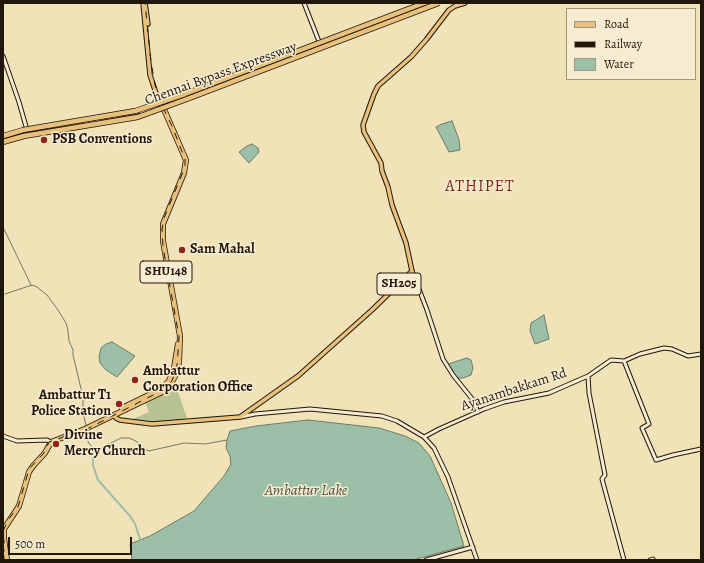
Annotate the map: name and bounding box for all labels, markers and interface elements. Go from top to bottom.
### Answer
legend [566,8,696,80]
text: Road [604,16,629,32]
text: Railway [604,36,642,52]
street label: Chennai Bypass Expressway [143,39,299,109]
text: Water [604,56,634,72]
place label: PSB Conventions [52,132,152,148]
marker: PSB Conventions [39,135,49,145]
district label: ATHIPET [445,177,515,197]
place label: Sam Mahal [190,242,255,258]
marker: Sam Mahal [177,245,187,255]
road number: SHU148 [140,261,192,283]
road number: SH205 [377,273,421,295]
place label: Ambattur Corporation Office [143,364,253,396]
street label: Ayanambakkam Rd [459,365,569,415]
marker: Ambattur Corporation Office [130,375,140,385]
place label: Ambattur T1 Police Station [31,388,111,420]
marker: Ambattur T1 Police Station [114,399,124,409]
place label: Divine Mercy Church [64,428,146,460]
marker: Divine Mercy Church [51,439,61,449]
water label: Ambattur Lake [265,482,347,500]
scale bar [10,529,134,555]
text: 500 m [15,536,45,552]

